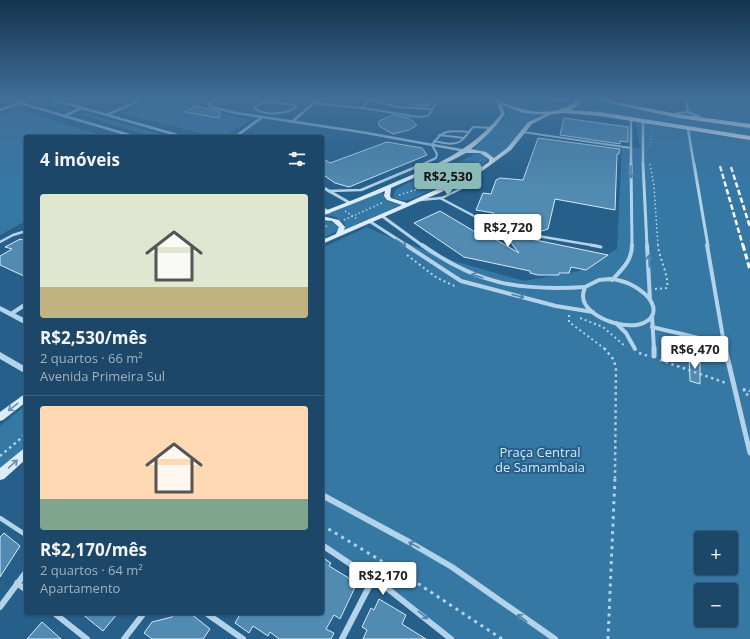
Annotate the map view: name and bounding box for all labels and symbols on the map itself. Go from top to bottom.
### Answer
pin: R$2,530 [411,163,485,197]
one-way arrow [627,165,635,178]
pin: R$2,720 [471,214,545,248]
one-way arrow [396,239,407,247]
one-way arrow [645,255,652,268]
one-way arrow [471,272,484,279]
one-way arrow [511,293,524,301]
pin: R$6,470 [658,336,732,370]
one-way arrow [8,403,19,411]
park label: Praça Central de Samambaia [495,443,585,476]
one-way arrow [8,460,18,469]
one-way arrow [408,541,420,549]
pin: R$2,170 [346,562,420,596]
one-way arrow [417,611,428,619]
one-way arrow [516,614,527,622]

